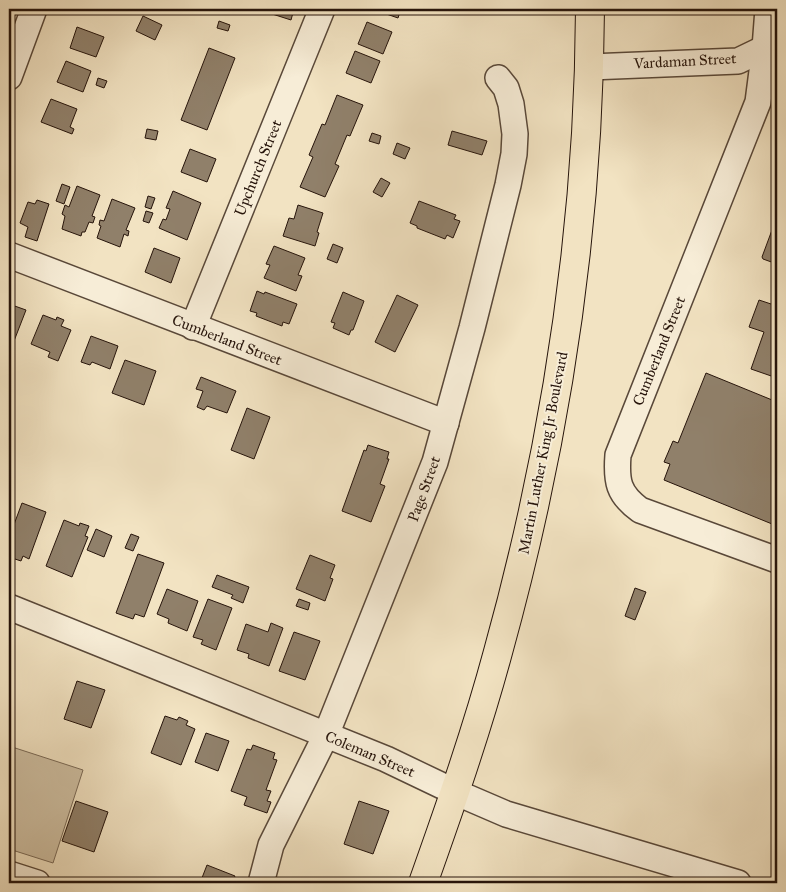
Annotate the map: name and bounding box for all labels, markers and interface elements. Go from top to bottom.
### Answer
street label: Vardaman Street [632,49,737,73]
street label: Upchurch Street [230,117,286,219]
street label: Cumberland Street [629,293,689,408]
street label: Cumberland Street [169,311,285,369]
street label: Martin Luther King Jr Boulevard [515,350,573,556]
street label: Page Street [404,453,444,524]
street label: Coleman Street [322,727,418,781]

